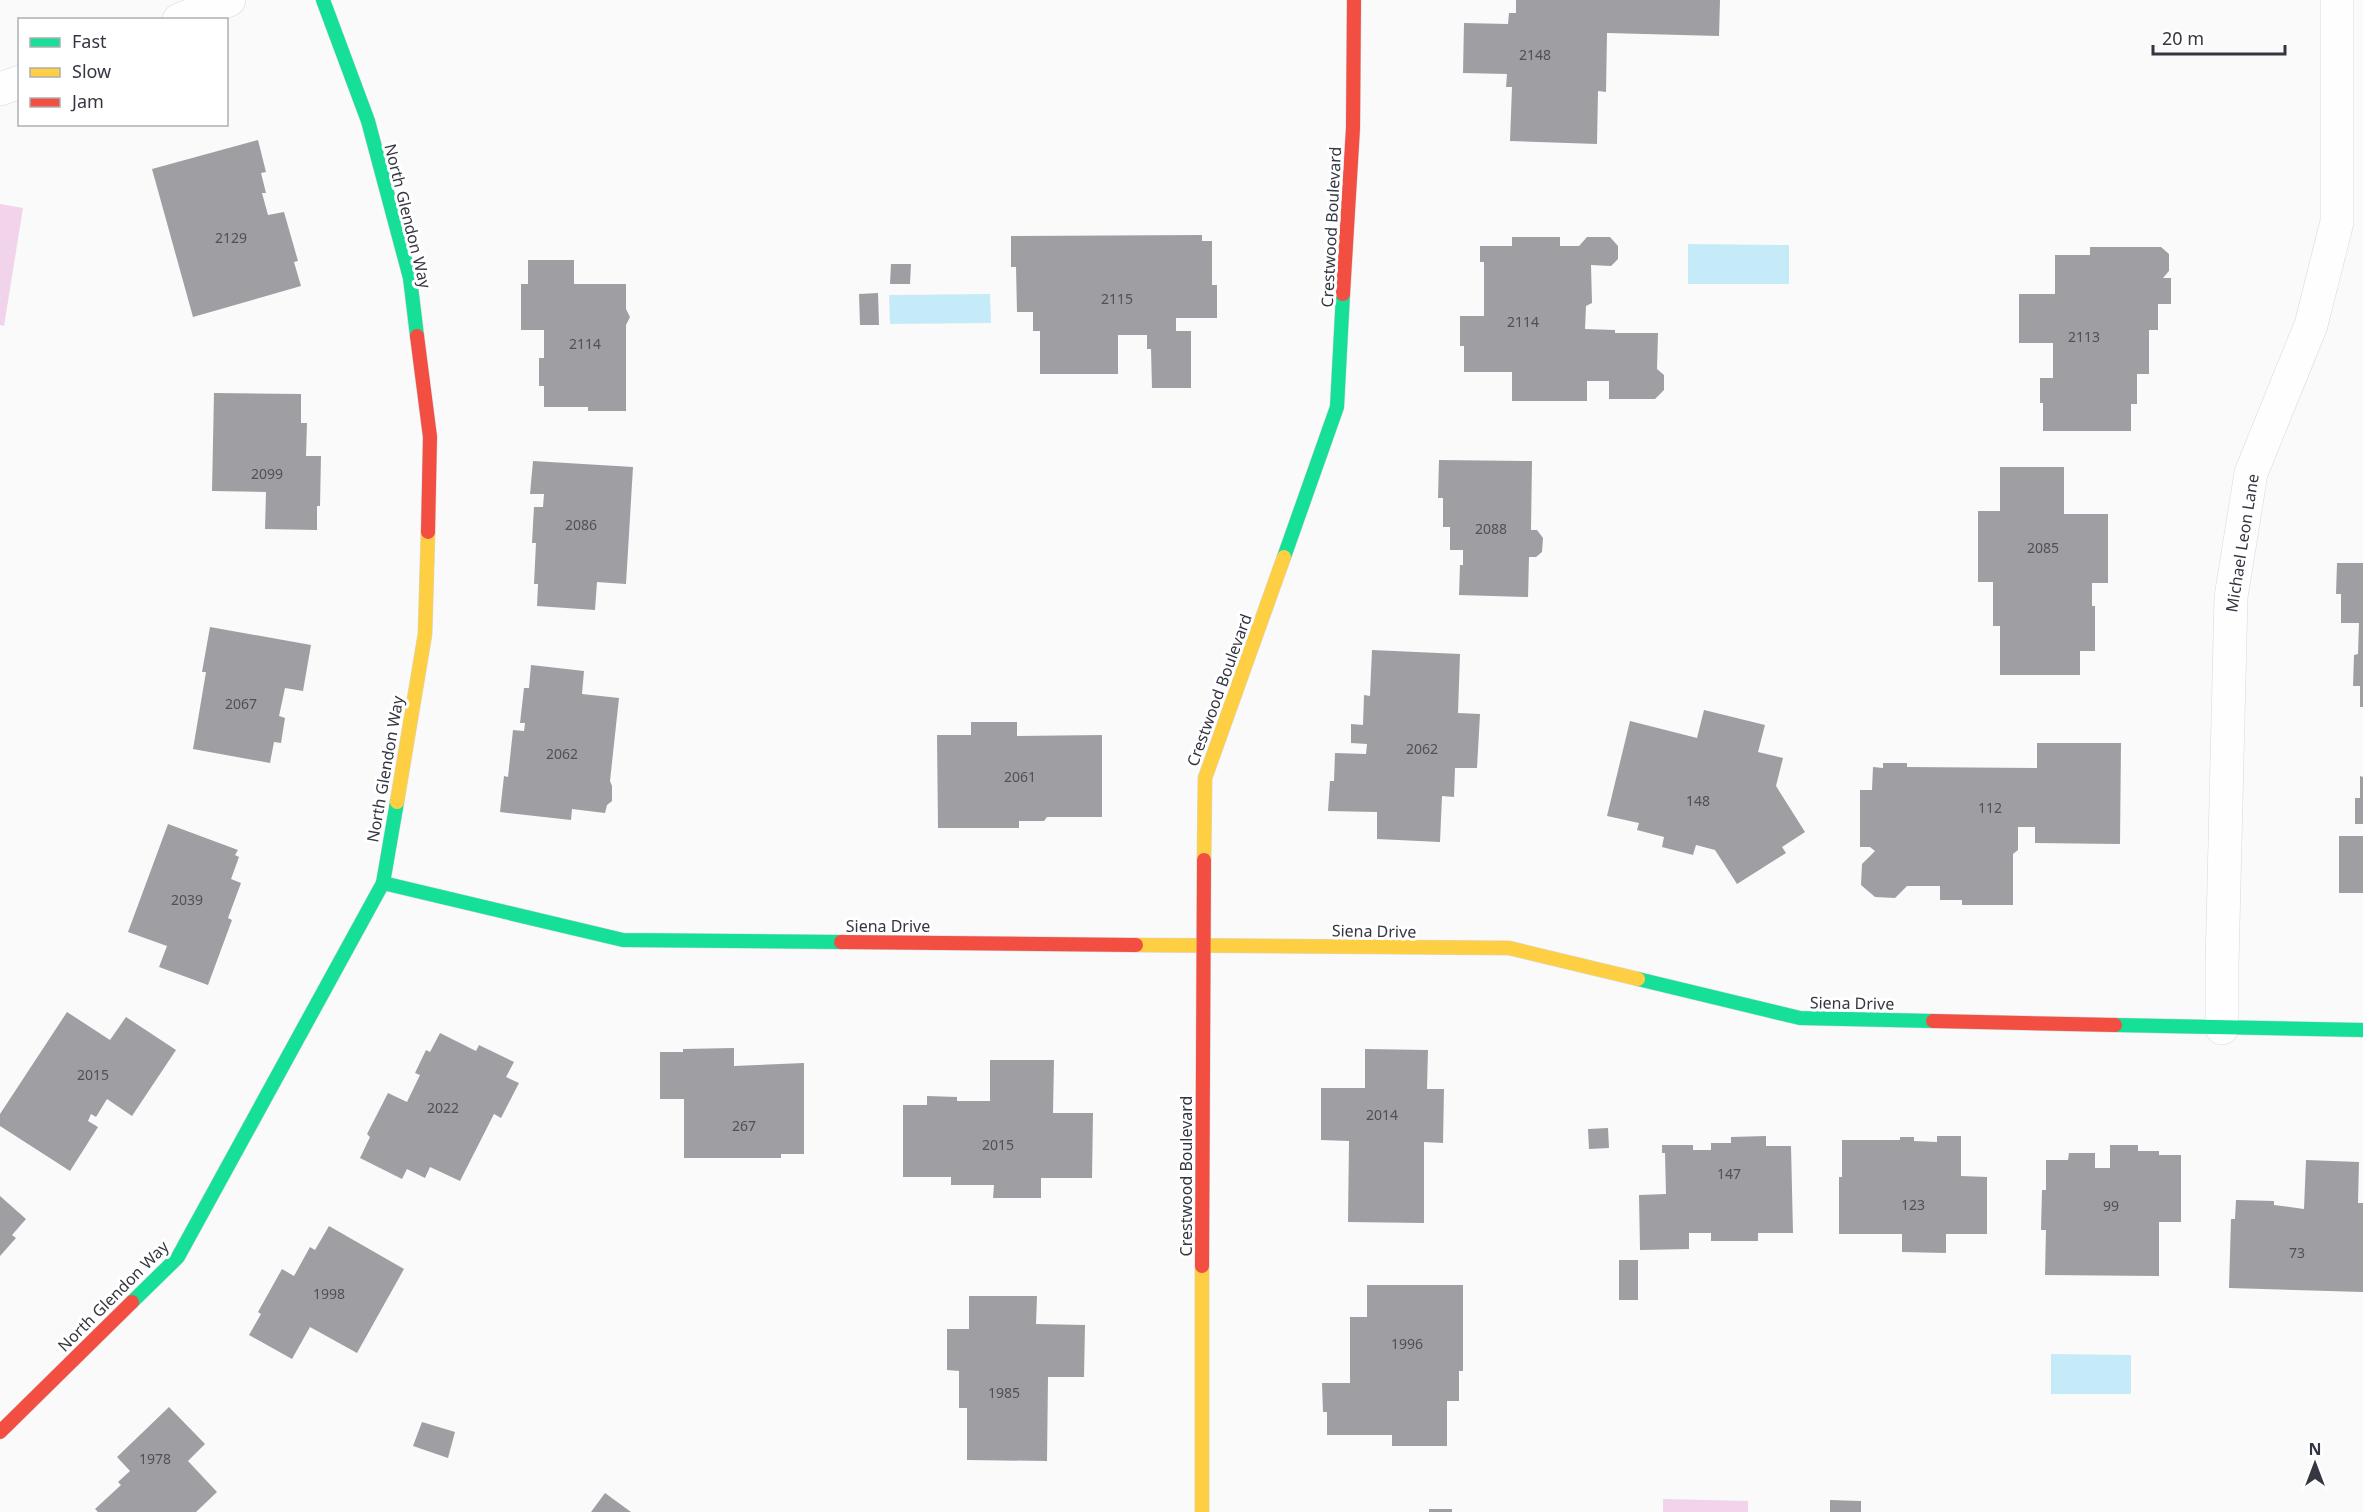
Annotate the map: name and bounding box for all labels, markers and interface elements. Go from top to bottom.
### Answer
legend [18,18,228,126]
scale bar [2153,18,2285,56]
text: 20 m [2162,26,2204,50]
text: Fast [72,29,107,53]
house number: 2148 [1519,45,1551,64]
text: Slow [72,59,111,83]
text: Jam [70,89,104,113]
street label: North Glendon Way [379,141,437,291]
street label: Crestwood Boulevard [1316,146,1346,308]
house number: 2129 [215,228,247,247]
house number: 2115 [1101,289,1133,308]
house number: 2114 [1507,312,1539,331]
house number: 2113 [2068,327,2100,346]
house number: 2114 [569,334,601,353]
house number: 2099 [251,464,283,483]
street label: Michael Leon Lane [2220,472,2264,614]
house number: 2086 [565,515,597,534]
house number: 2088 [1475,519,1507,538]
house number: 2085 [2027,538,2059,557]
street label: Crestwood Boulevard [1181,611,1257,769]
street label: North Glendon Way [361,693,409,844]
house number: 2067 [225,694,257,713]
house number: 2062 [1406,739,1438,758]
house number: 2062 [546,744,578,763]
house number: 2061 [1004,767,1036,786]
house number: 148 [1686,791,1710,810]
house number: 112 [1978,798,2002,817]
house number: 2039 [171,890,203,909]
street label: Siena Drive [846,915,930,937]
street label: Siena Drive [1332,919,1416,943]
street label: Siena Drive [1810,991,1894,1015]
house number: 2015 [77,1065,109,1084]
street label: Crestwood Boulevard [1175,1096,1197,1256]
house number: 2022 [427,1098,459,1117]
house number: 2014 [1366,1105,1398,1124]
house number: 267 [732,1116,756,1135]
house number: 2015 [982,1135,1014,1154]
house number: 147 [1717,1164,1741,1183]
house number: 123 [1901,1195,1925,1214]
house number: 99 [2103,1196,2119,1215]
street label: North Glendon Way [53,1235,174,1356]
house number: 73 [2289,1243,2305,1262]
house number: 1998 [313,1284,345,1303]
house number: 1996 [1391,1334,1423,1353]
house number: 1985 [988,1383,1020,1402]
north arrow [2285,1434,2345,1494]
text: N [2308,1438,2322,1460]
house number: 1978 [139,1449,171,1468]

